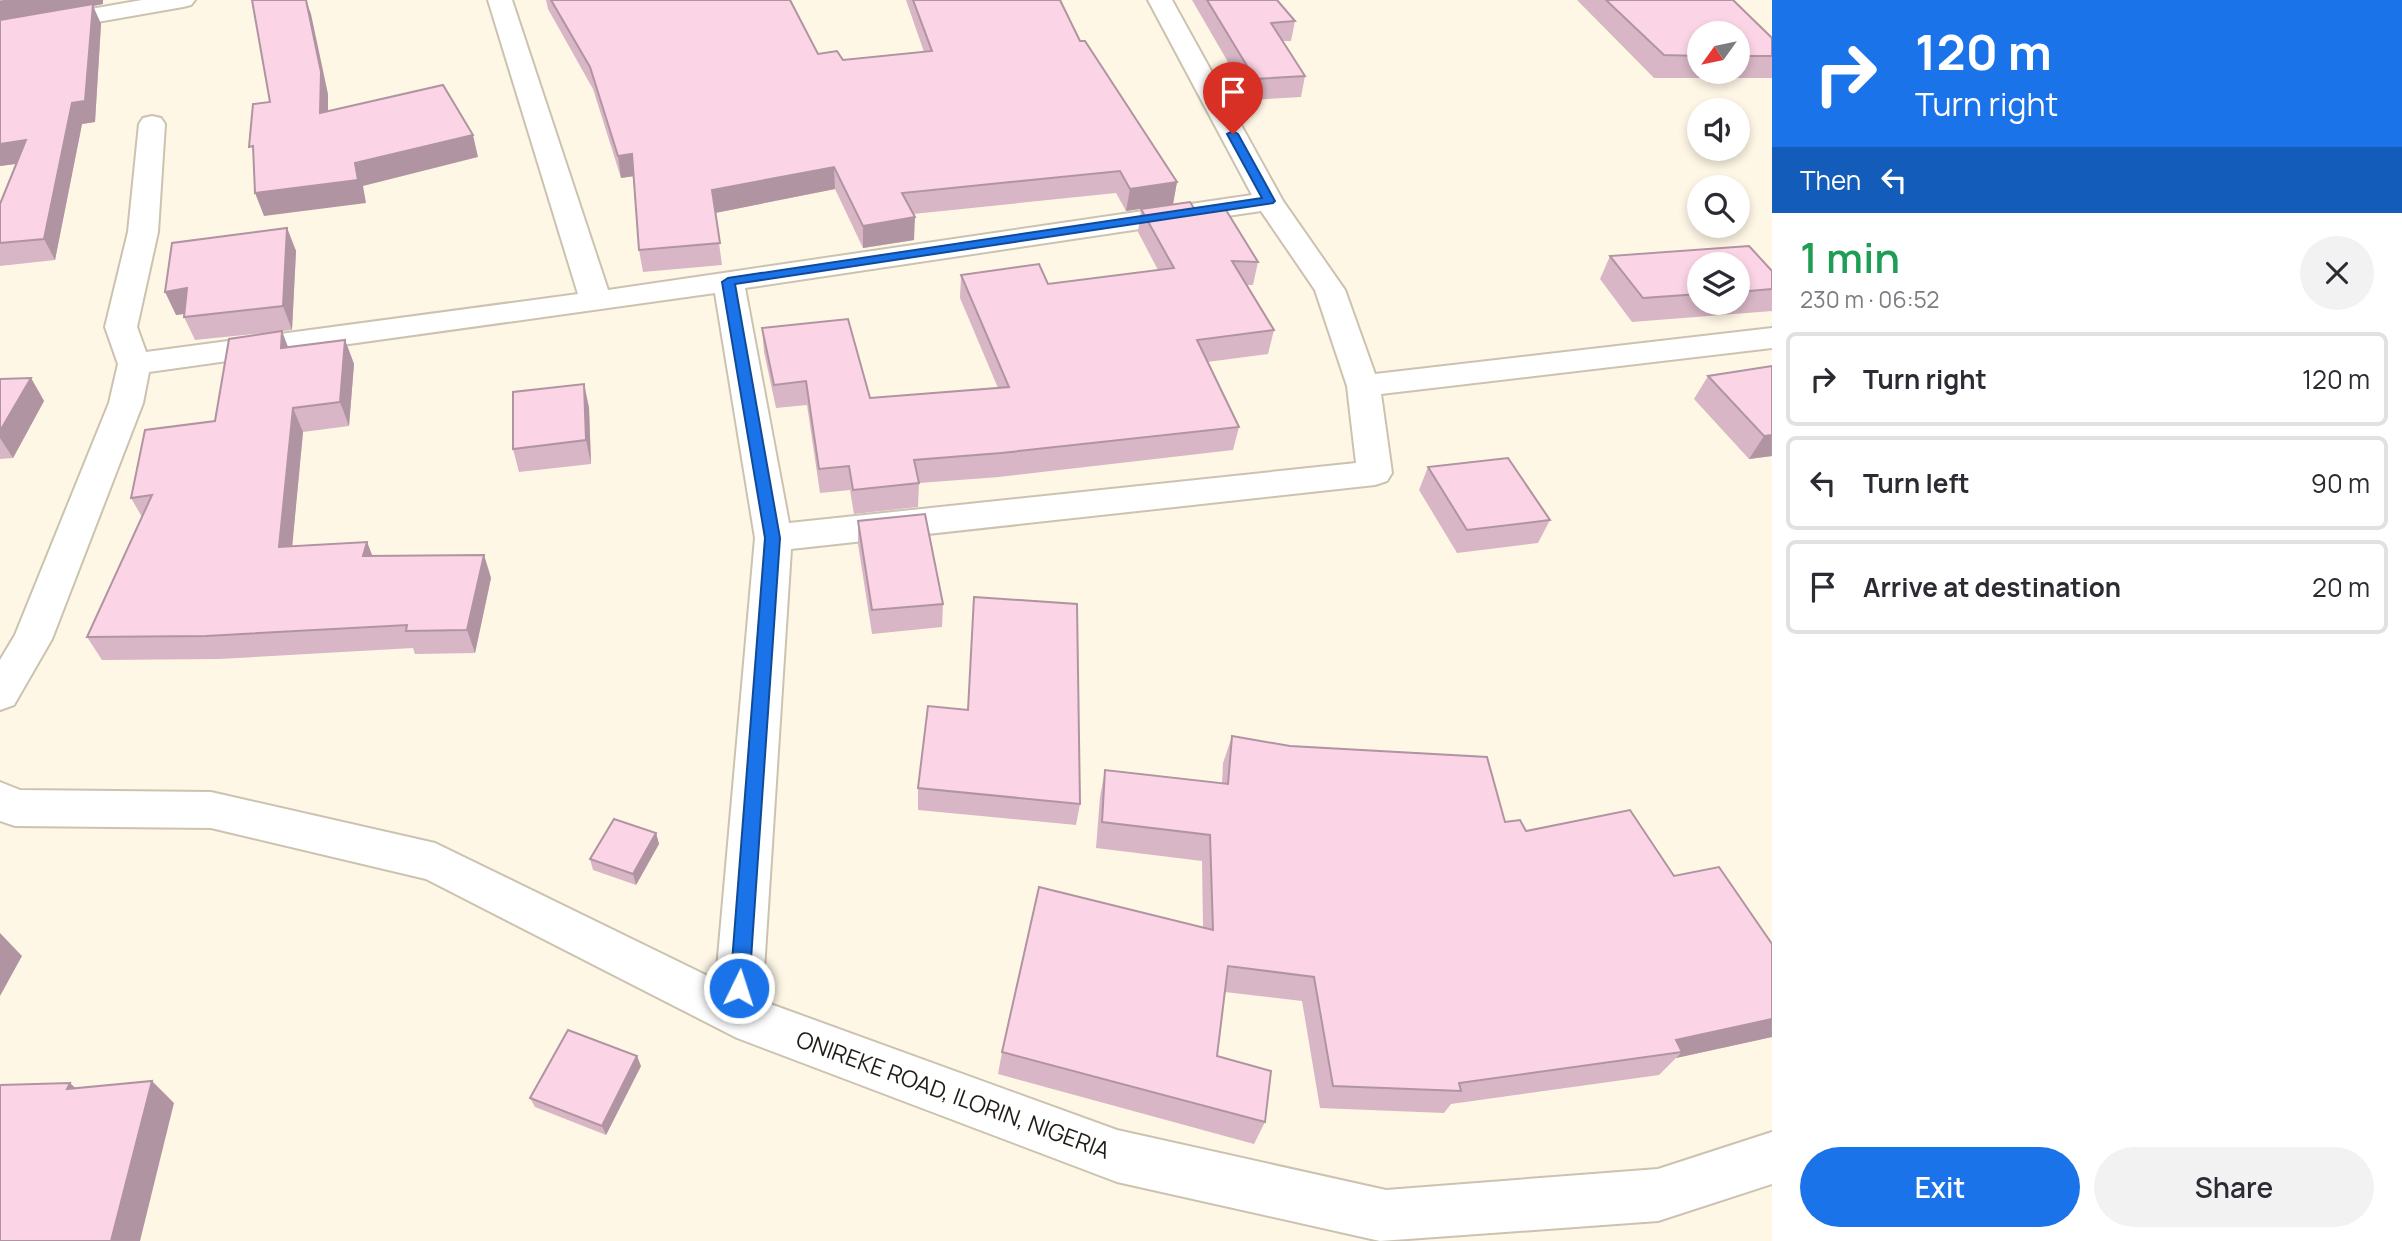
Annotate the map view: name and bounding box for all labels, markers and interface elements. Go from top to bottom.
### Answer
text: 120 m [1915,18,2052,85]
north arrow [1687,21,1750,84]
map controls [1687,21,1750,315]
icon: right [1800,28,1891,119]
pin [1203,62,1263,134]
icon: arrive [1214,73,1252,111]
text: Turn right [1915,82,2058,126]
button: sound [1687,98,1750,161]
icon: left [1875,161,1913,199]
text: Then [1800,162,1861,198]
button: search [1687,175,1750,238]
text: 1 min [1800,228,1900,286]
button: close [2300,236,2374,310]
button: layers [1687,252,1750,315]
text: 230 m · 06:52 [1800,283,1939,315]
icon: right [1804,360,1842,398]
text: Turn right [1863,361,1987,397]
text: 120 m [2302,361,2370,397]
icon: left [1804,464,1842,502]
text: Turn left [1863,465,1970,501]
text: 90 m [2311,465,2370,501]
icon: arrive [1804,568,1842,606]
text: Arrive at destination [1863,569,2121,605]
text: 20 m [2312,569,2370,605]
position arrow [702,951,776,1025]
street label: ONIREKE ROAD, ILORIN, NIGERIA [792,1022,1115,1166]
button: Exit [1800,1147,2080,1227]
button: Share [2094,1147,2374,1227]

